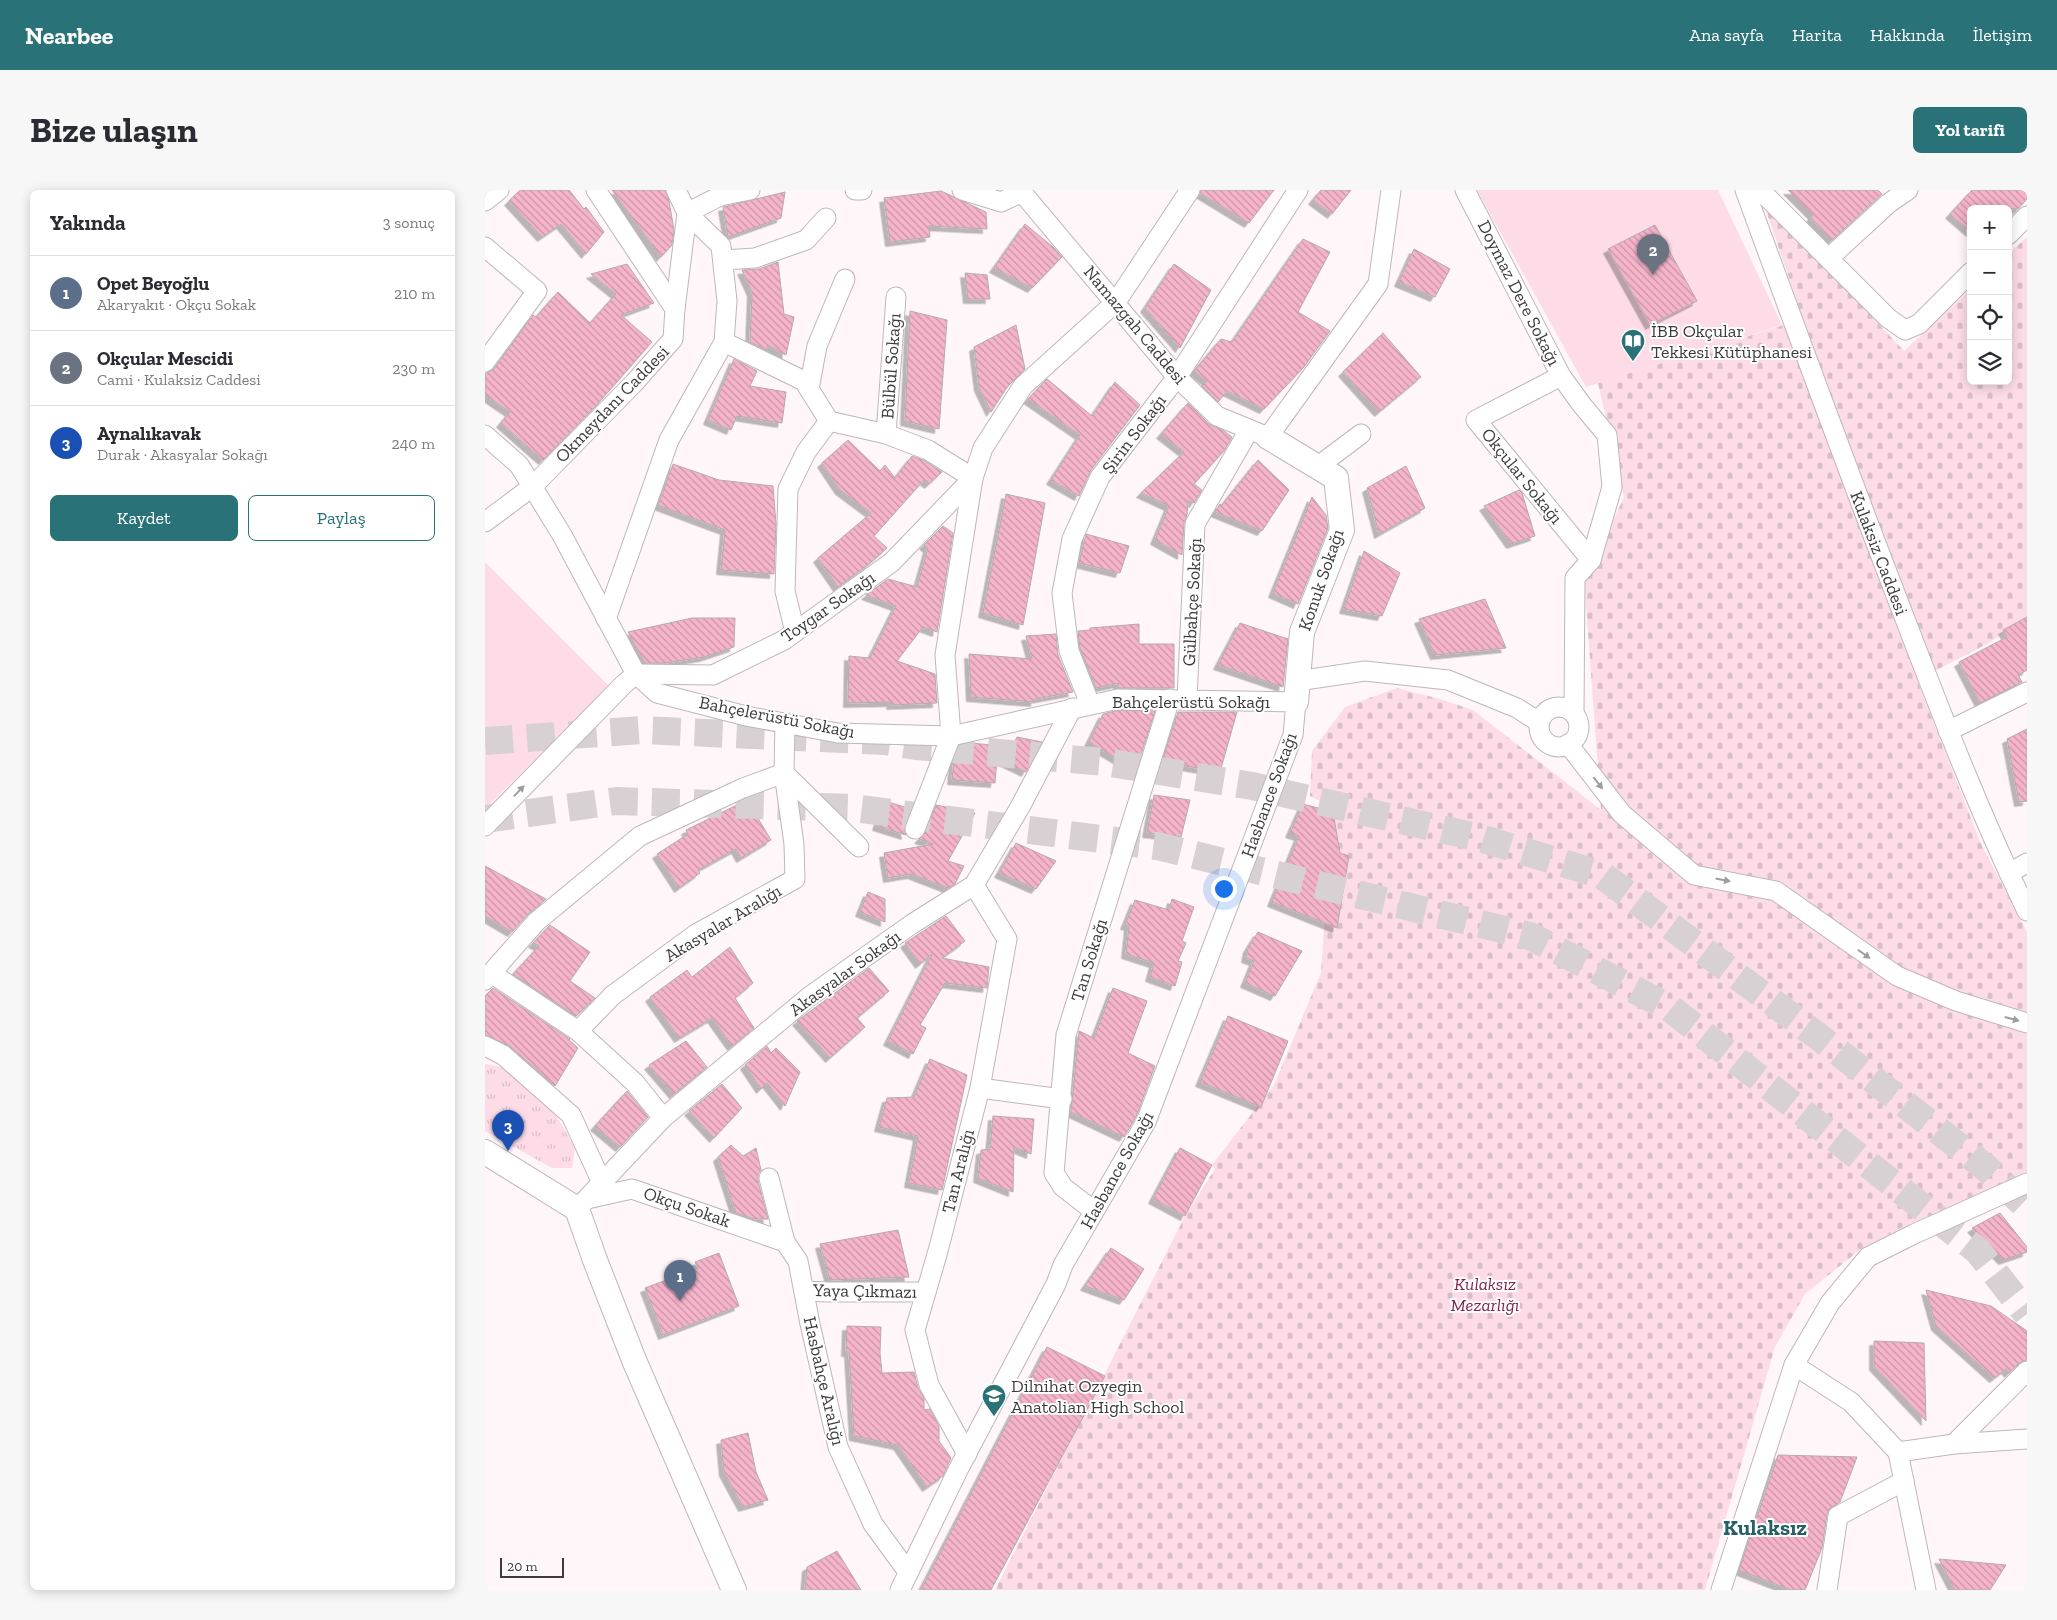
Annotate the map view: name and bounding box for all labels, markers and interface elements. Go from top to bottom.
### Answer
text: Nearbee [25,21,113,50]
text: Ana sayfa [1689,24,1764,46]
text: Harita [1792,24,1842,46]
text: Hakkında [1870,24,1945,46]
text: İletişim [1973,24,2032,46]
button: Yol tarifi [1913,107,2027,153]
text: Bize ulaşın [30,109,198,151]
map controls [1967,205,2012,385]
button: + [1967,205,2012,250]
text: Yakında [50,210,126,235]
text: 3 sonuç [383,213,435,232]
street label: Doymaz Dere Sokağı [1473,216,1565,370]
pin: 2 [1637,234,1669,275]
button: − [1967,250,2012,295]
street label: Namazgah Caddesi [1079,261,1191,389]
text: Opet Beyoğlu [97,272,209,295]
text: 1 [63,284,69,303]
text: 210 m [394,284,435,303]
text: Akaryakıt · Okçu Sokak [97,295,256,314]
button: locate [1967,295,2012,340]
street label: Bülbül Sokağı [876,312,906,420]
place label: İBB Okçular Tekkesi Kütüphanesi [1651,320,1812,363]
library icon: İBB Okçular Tekkesi Kütüphanesi [1620,328,1646,362]
button: layers [1967,340,2012,385]
street label: Okmeydanı Caddesi [550,341,674,467]
text: Okçular Mescidi [97,347,233,370]
text: 2 [62,359,70,378]
text: 230 m [392,359,435,378]
text: Cami · Kulaksiz Caddesi [97,370,261,389]
street label: Şirin Sokağı [1097,390,1171,478]
text: Aynalıkavak [97,422,201,445]
street label: Okçular Sokağı [1477,424,1567,528]
text: 3 [62,434,70,453]
text: 240 m [391,434,435,453]
text: Durak · Akasyalar Sokağı [97,445,268,464]
street label: Kulaksiz Caddesi [1845,488,1913,618]
button: Kaydet [50,495,238,541]
button: Paylaş [248,495,435,541]
street label: Konuk Sokağı [1293,526,1349,634]
street label: Gülbahçe Sokağı [1178,537,1206,667]
street label: Toygar Sokağı [777,567,879,647]
street label: Bahçelerüstü Sokağı [697,691,857,743]
street label: Bahçelerüstü Sokağı [1112,691,1270,713]
street label: Hasbance Sokağı [1236,730,1302,860]
one-way arrow [1593,776,1604,789]
one-way arrow [513,785,525,797]
your location [1211,876,1237,902]
one-way arrow [1715,877,1731,885]
street label: Akasyalar Aralığı [661,879,785,967]
street label: Tan Sokağı [1066,916,1112,1004]
street label: Akasyalar Sokağı [785,925,905,1021]
one-way arrow [1857,949,1871,959]
one-way arrow [2004,1015,2019,1023]
street label: Hasbance Sokağı [1076,1107,1158,1233]
pin: 3 [492,1110,524,1151]
street label: Tan Aralığı [937,1127,979,1215]
street label: Okçu Sokak [641,1182,734,1232]
pin: 1 [664,1260,696,1301]
park label: Kulaksız Mezarlığı [1451,1273,1519,1316]
street label: Yaya Çıkmazı [812,1279,917,1303]
street label: Hasbahçe Aralığı [799,1315,849,1447]
place label: Dilnihat Ozyegin Anatolian High School [1011,1375,1184,1418]
school or university icon: Dilnihat Ozyegin Anatolian High School [981,1383,1007,1417]
district label: Kulaksız [1723,1514,1808,1541]
scale bar [500,1555,564,1578]
text: 20 m [507,1558,538,1575]

